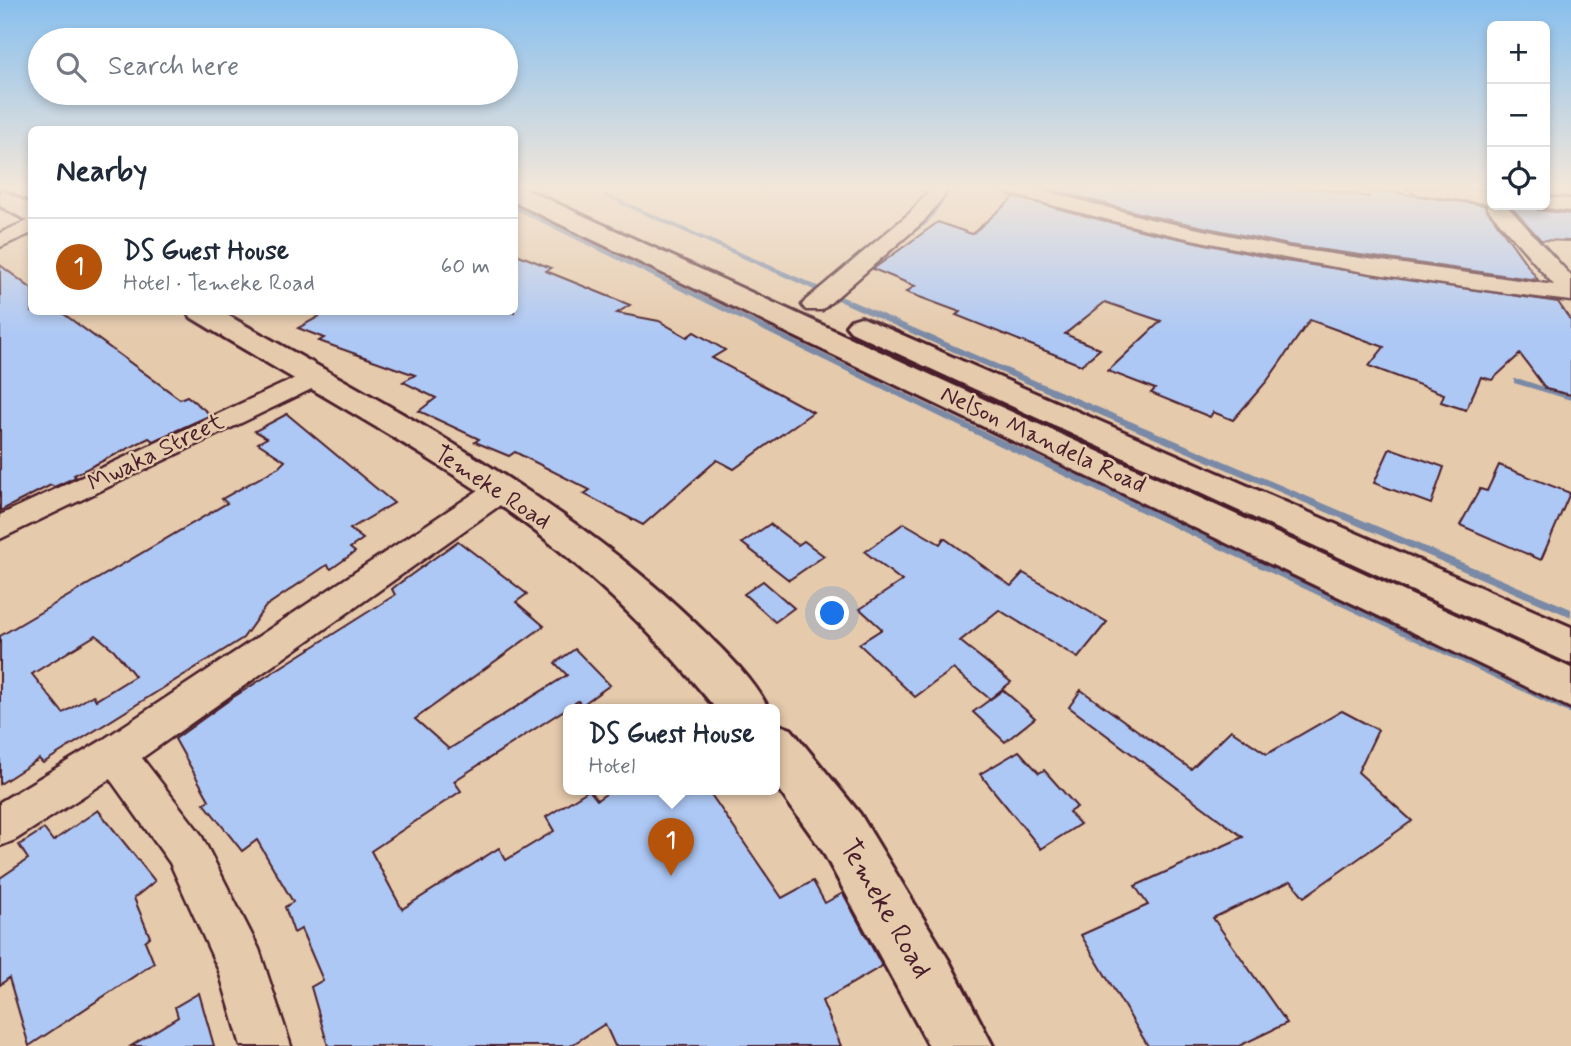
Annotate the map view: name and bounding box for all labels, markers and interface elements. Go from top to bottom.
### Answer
map controls [1487,21,1550,210]
button: + [1487,21,1550,84]
search box [28,28,518,105]
icon: search [52,48,90,86]
text: Search here [108,50,239,84]
button: − [1487,84,1550,147]
button: locate [1487,147,1550,210]
text: Nearby [56,152,147,191]
text: DS Guest House [123,235,289,269]
text: 1 [74,252,84,282]
text: 60 m [441,252,490,282]
text: Hotel · Temeke Road [123,269,315,299]
street label: Nelson Mandela Road [936,379,1150,501]
street label: Mwaka Street [83,407,229,499]
street label: Temeke Road [428,439,556,537]
your location [815,596,849,630]
popup [563,704,780,795]
text: DS Guest House [588,718,755,752]
text: Hotel [588,752,635,782]
pin: 1 [648,818,694,876]
street label: Temeke Road [830,833,940,985]

